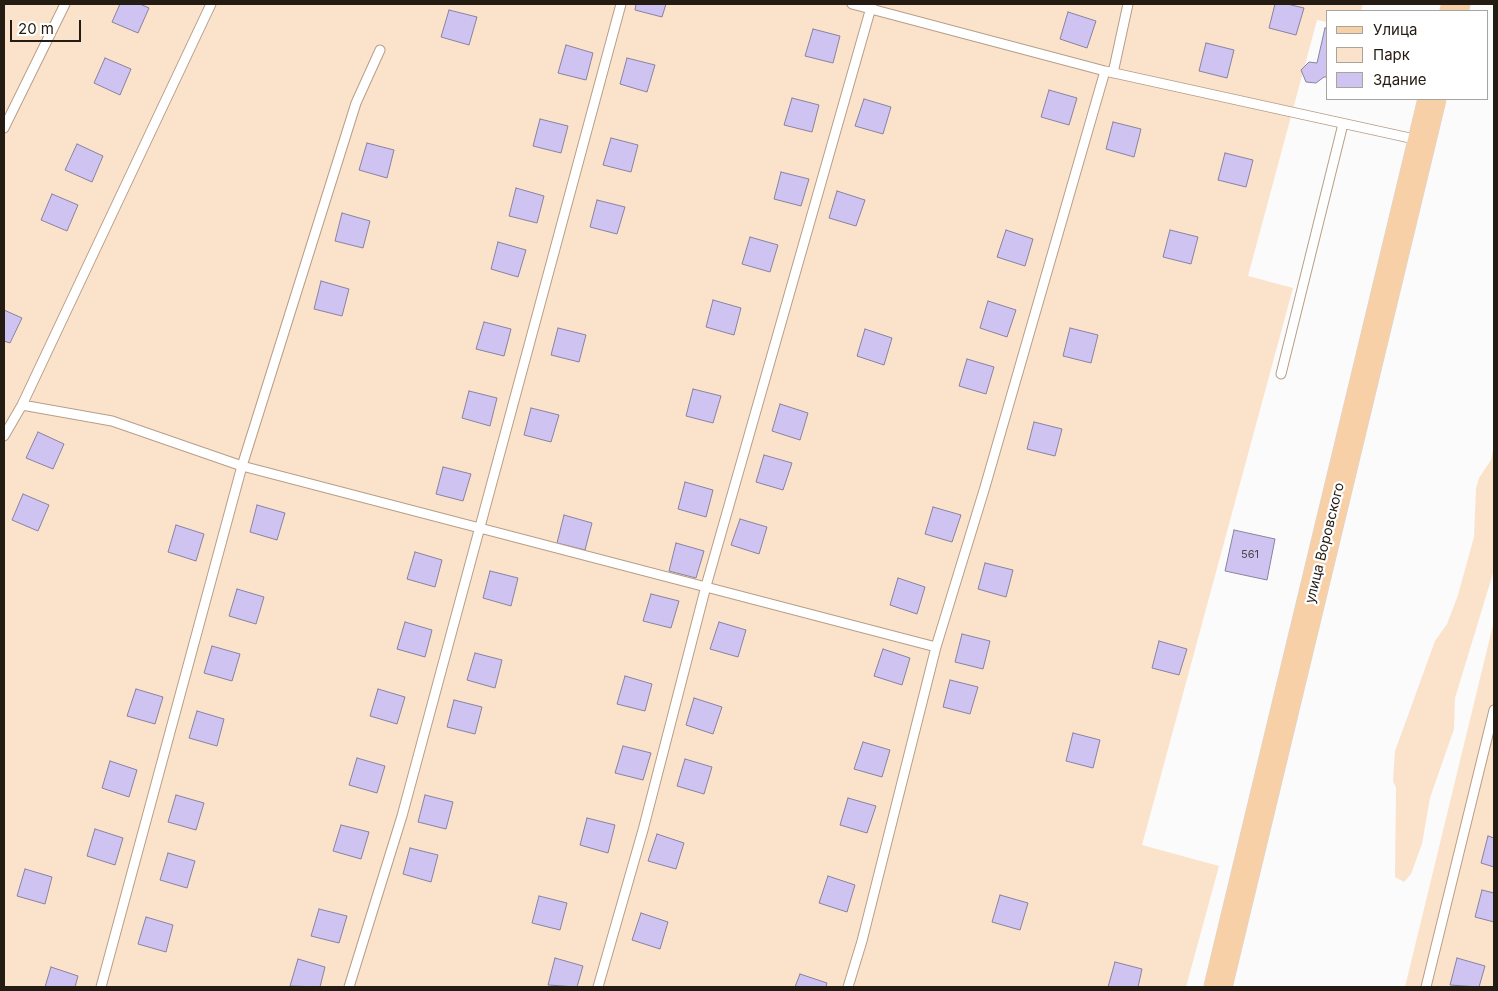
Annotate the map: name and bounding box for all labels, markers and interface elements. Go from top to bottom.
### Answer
scale bar [12,10,84,42]
legend [1326,10,1488,100]
text: 20 m [18,19,54,38]
text: Улица [1373,20,1417,39]
text: Парк [1373,45,1410,64]
text: Здание [1373,70,1427,89]
street label: улица Воровского [1302,481,1348,605]
house number: 561 [1241,548,1259,562]

